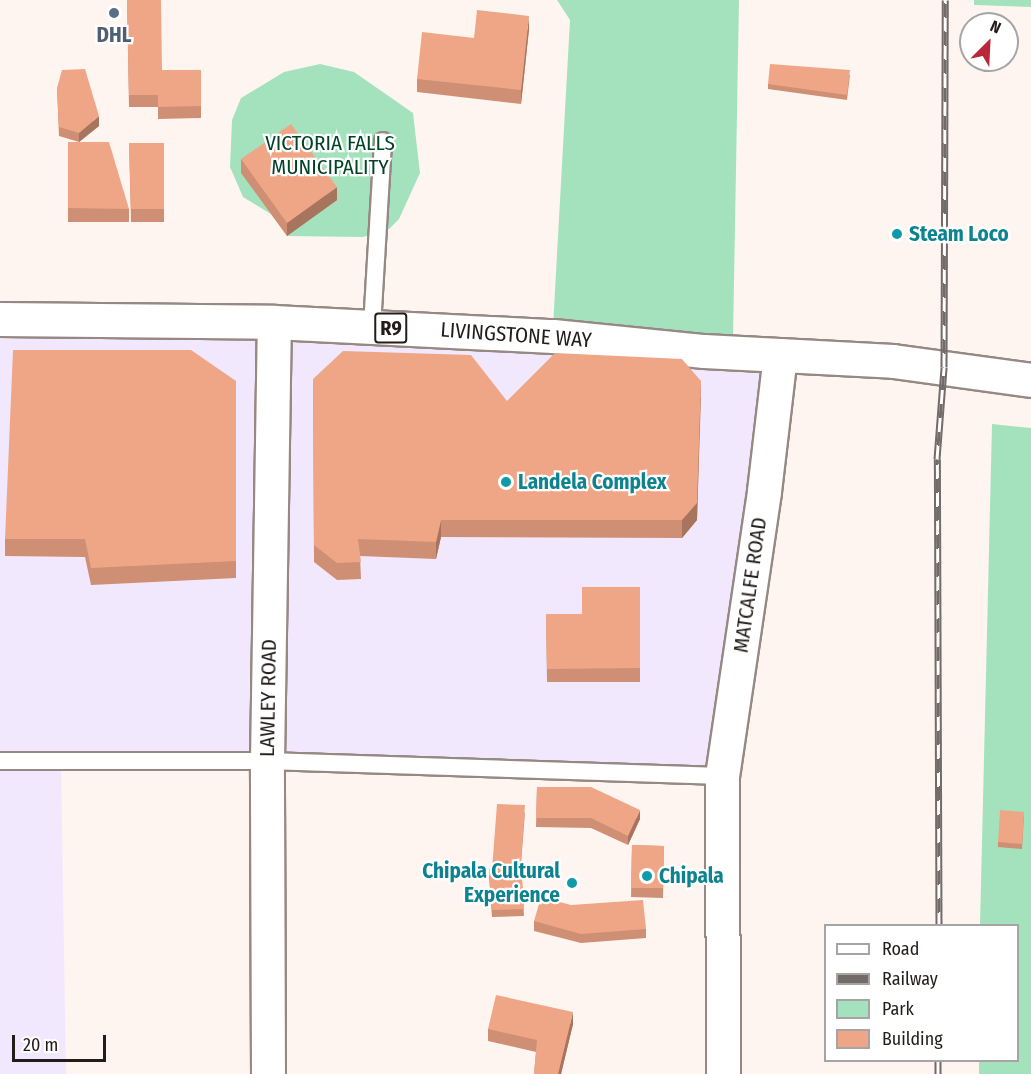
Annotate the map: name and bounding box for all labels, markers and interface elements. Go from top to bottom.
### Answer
marker: DHL [107,6,121,20]
north arrow [959,12,1019,72]
text: N [987,16,1004,38]
place label: DHL [97,22,131,48]
park label: VICTORIA FALLS MUNICIPALITY [265,130,395,180]
place label: Steam Loco [909,221,1009,247]
marker: Steam Loco [890,227,904,241]
road number: R9 [373,311,409,345]
street label: LIVINGSTONE WAY [439,317,593,353]
place label: Landela Complex [518,469,667,495]
marker: Landela Complex [499,475,513,489]
street label: MATCALFE ROAD [728,516,772,654]
street label: LAWLEY ROAD [254,639,282,757]
place label: Chipala Cultural Experience [422,858,560,908]
place label: Chipala [659,863,724,889]
marker: Chipala [640,869,654,883]
marker: Chipala Cultural Experience [565,876,579,890]
legend [824,924,1019,1062]
text: Road [882,938,919,960]
text: Railway [882,968,938,990]
text: Park [882,998,914,1020]
scale bar [15,1023,110,1061]
text: Building [882,1028,943,1050]
text: 20 m [23,1034,58,1056]

